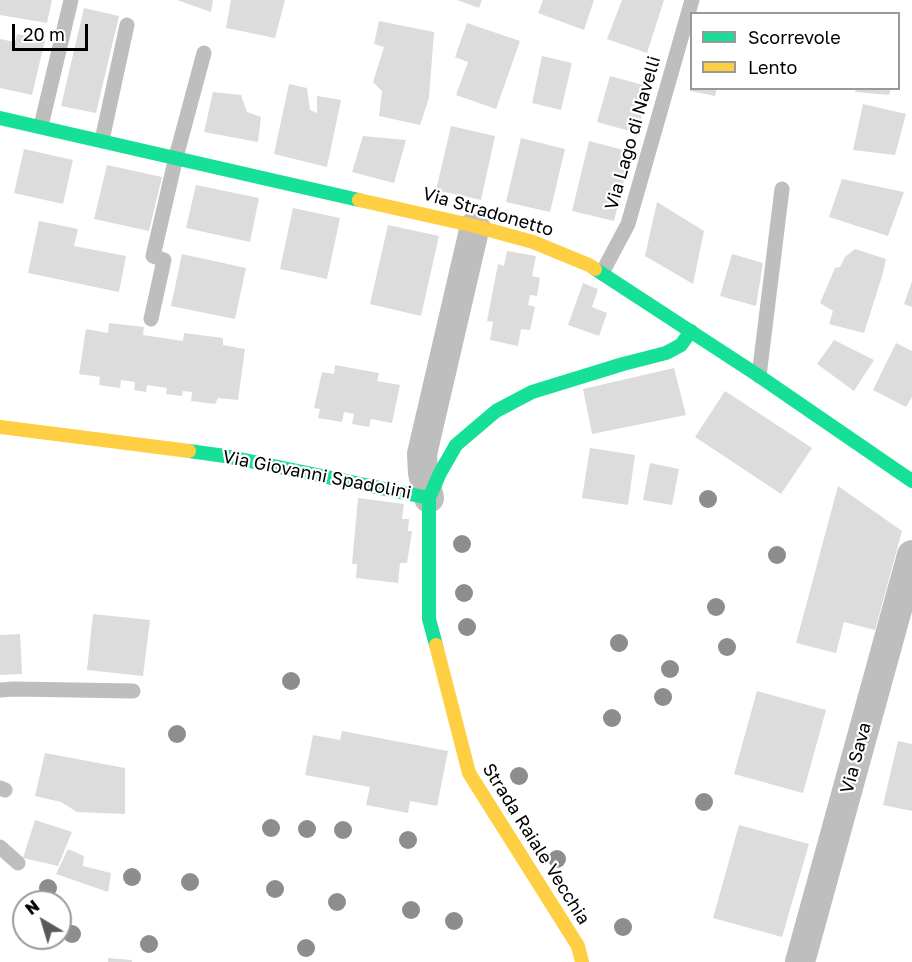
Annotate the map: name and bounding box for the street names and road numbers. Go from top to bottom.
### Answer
street label: Via Lago di Navelli [601,54,665,212]
street label: Via Stradonetto [420,183,556,241]
street label: Via Giovanni Spadolini [221,446,413,504]
street label: Via Sava [836,720,876,796]
street label: Strada Raiale Vecchia [478,759,594,929]

